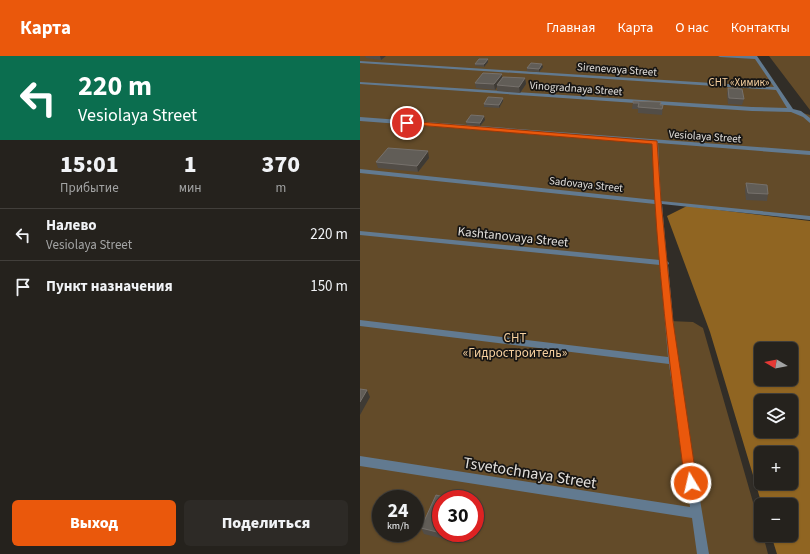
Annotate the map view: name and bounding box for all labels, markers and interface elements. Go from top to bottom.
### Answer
text: Карта [20,15,71,42]
text: Главная [546,18,595,38]
text: Карта [617,18,653,38]
text: О нас [675,18,709,38]
text: Контакты [731,18,790,38]
street label: Sirenevaya Street [577,59,658,80]
text: 220 m [78,66,152,106]
icon: left [12,72,64,124]
park label: СНТ «Химик» [708,75,770,90]
street label: Vinogradnaya Street [529,78,623,99]
text: Vesiolaya Street [78,103,197,128]
pin [390,106,424,140]
icon: arrive [396,112,418,134]
street label: Vesiolaya Street [668,126,742,147]
text: 15:01 [60,147,119,182]
text: 1 [184,147,197,182]
text: 370 [262,147,300,182]
street label: Sadovaya Street [548,173,624,196]
text: Прибытие [60,179,119,197]
text: мин [179,179,202,197]
text: m [275,179,286,197]
text: Налево [46,215,97,236]
street label: Kashtanovaya Street [457,222,570,252]
icon: left [12,224,34,246]
text: 220 m [310,224,348,245]
text: Vesiolaya Street [46,236,132,254]
icon: arrive [12,276,34,298]
text: Пункт назначения [46,276,173,297]
text: 150 m [310,276,348,297]
park label: СНТ «Гидростроитель» [463,329,567,362]
north arrow [754,342,798,386]
map controls [754,342,798,542]
button: layers [754,394,798,438]
button: + [754,446,798,490]
street label: Tsvetochnaya Street [462,452,599,494]
position arrow [670,462,712,504]
speed limit sign: 30 [432,490,484,542]
text: 24 [387,497,409,525]
button: − [754,498,798,542]
button: Выход [12,500,176,546]
button: Поделиться [184,500,348,546]
text: km/h [387,519,409,533]

